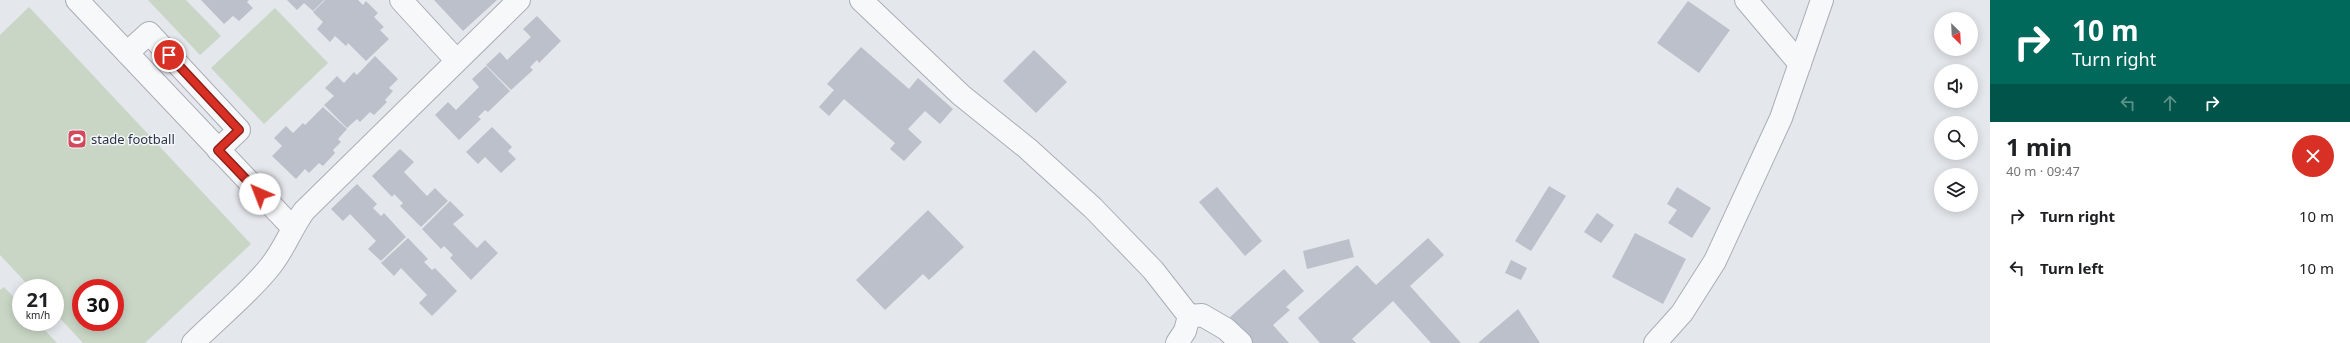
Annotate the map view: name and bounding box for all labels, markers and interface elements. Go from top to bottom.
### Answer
text: 10 m [2072,11,2139,49]
north arrow [1934,12,1978,56]
map controls [1934,12,1978,212]
icon: right [2006,16,2058,68]
pin [152,38,186,72]
icon: arrive [158,44,180,66]
text: Turn right [2072,47,2156,71]
button: sound [1934,64,1978,108]
icon: left [2117,92,2139,114]
icon: ahead [2159,92,2181,114]
icon: right [2201,92,2223,114]
button: search [1934,116,1978,160]
sports icon: stade football [66,128,88,150]
place label: stade football [91,130,175,148]
text: 1 min [2006,130,2072,163]
button: close [2292,135,2334,177]
text: 40 m · 09:47 [2006,162,2080,180]
button: layers [1934,168,1978,212]
position arrow [239,173,281,215]
icon: right [2006,205,2028,227]
text: Turn right [2040,206,2115,226]
text: 10 m [2299,206,2334,226]
icon: left [2006,257,2028,279]
text: Turn left [2040,258,2104,278]
text: 10 m [2299,258,2334,278]
speed limit sign: 30 [72,279,124,331]
text: 21 [27,286,49,313]
text: km/h [26,308,50,322]

